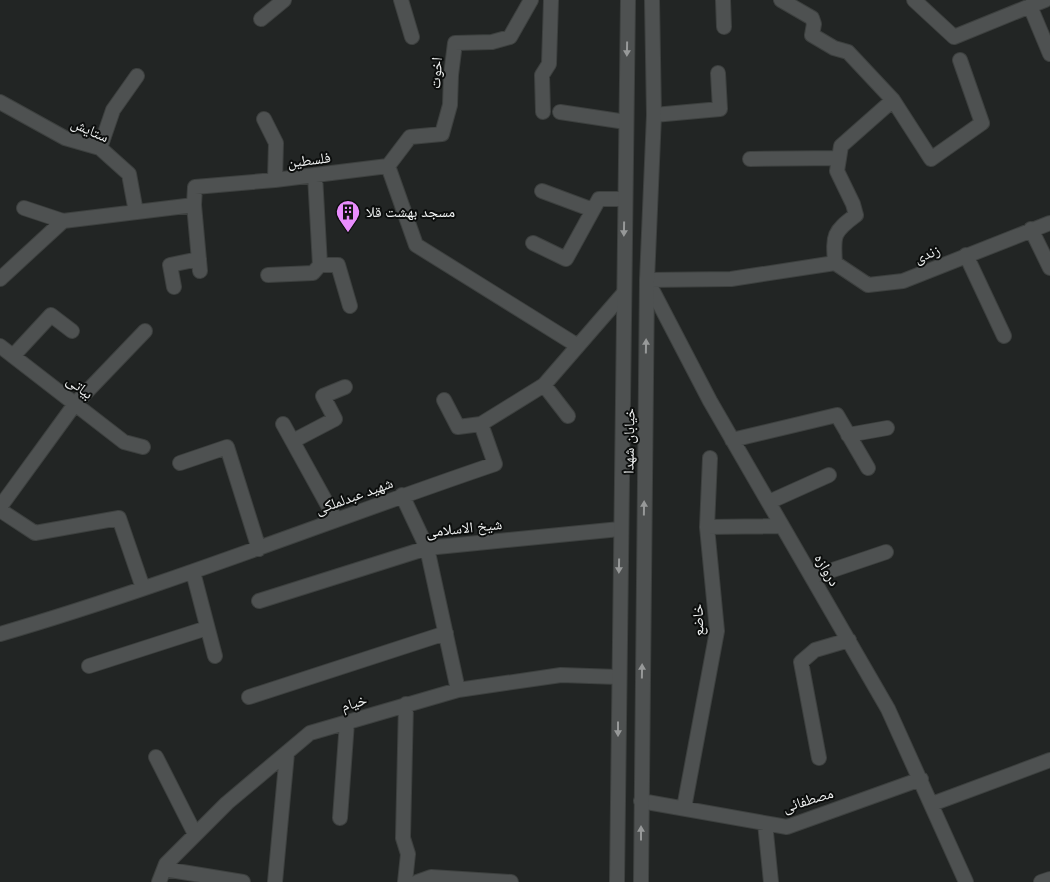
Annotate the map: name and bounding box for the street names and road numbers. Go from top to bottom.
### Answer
street label: اخوت [426,57,446,89]
street label: ستایش [68,114,112,147]
street label: فلسطین [286,148,332,173]
street label: زندی [911,241,943,268]
street label: بیاتی [63,371,97,404]
street label: خیابان شهدا [619,408,640,474]
street label: شهید عبدلملکی [313,474,396,519]
street label: شیخ الاسلامی [425,515,503,542]
street label: دروازه [811,551,843,589]
street label: خاضع [688,603,709,636]
street label: خیام [339,690,370,716]
street label: مصطفائی [781,784,836,817]

